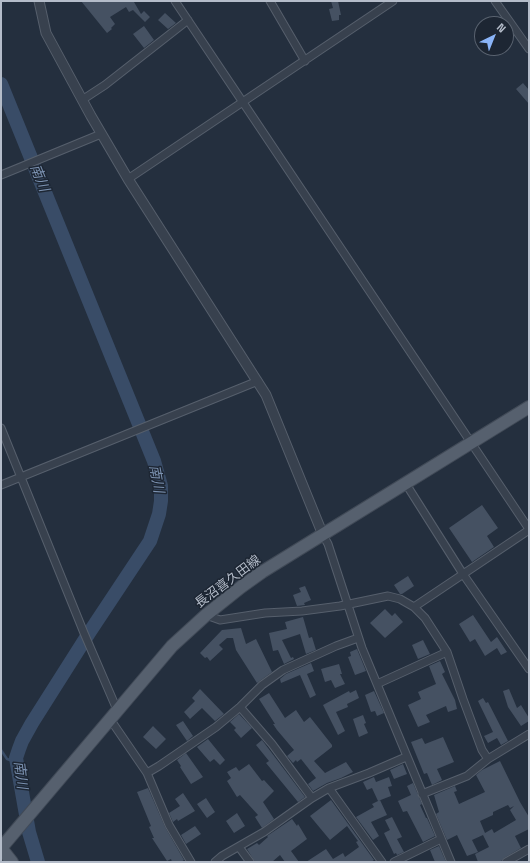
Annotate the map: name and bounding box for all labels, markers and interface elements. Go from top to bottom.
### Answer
north arrow [474,16,514,56]
text: N [494,20,509,36]
water label: 南川 [26,162,52,194]
water label: 南川 [145,464,167,494]
street label: 長沼喜久田線 [192,552,264,612]
water label: 南川 [10,760,30,790]

